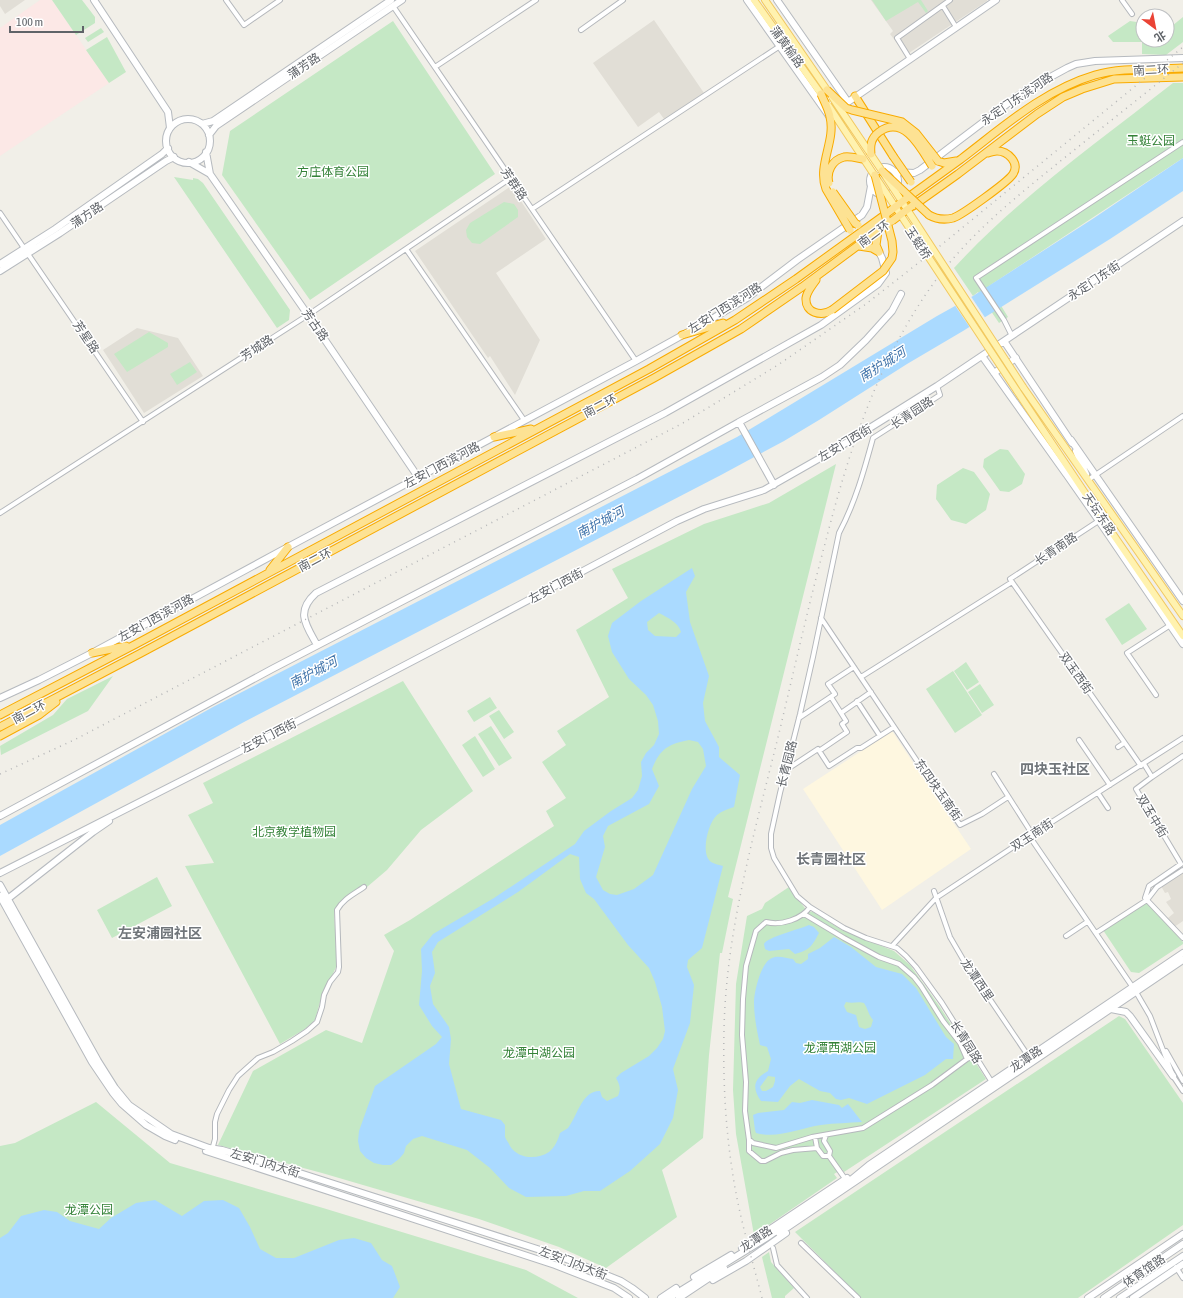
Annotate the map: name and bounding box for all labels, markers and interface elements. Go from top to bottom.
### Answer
scale bar [10,8,83,34]
north arrow [1135,8,1175,48]
text: 100 m [16,15,43,29]
street label: 蒲黄榆路 [767,23,807,71]
text: 北 [1152,28,1168,44]
street label: 蒲芳路 [285,50,323,82]
street label: 南二环 [1133,62,1169,78]
street label: 永定门东滨河路 [978,70,1056,128]
park label: 玉蜓公园 [1127,134,1175,148]
park label: 方庄体育公园 [297,165,369,179]
street label: 芳群路 [498,165,530,203]
street label: 蒲方路 [68,199,106,231]
street label: 南二环 [855,218,893,250]
street label: 玉蜓桥 [902,224,934,262]
street label: 永定门东街 [1065,258,1123,304]
street label: 左安门西滨河路 [686,280,764,336]
street label: 芳古路 [299,306,331,344]
street label: 芳星路 [70,318,102,356]
street label: 芳城路 [238,332,276,364]
water label: 南护城河 [856,343,911,385]
street label: 南二环 [581,391,619,421]
street label: 长青园路 [888,394,936,432]
street label: 左安门西街 [816,422,874,464]
street label: 左安门西滨河路 [402,439,482,491]
street label: 天坛东路 [1080,490,1118,538]
water label: 南护城河 [574,502,629,541]
street label: 长青南路 [1032,530,1080,568]
street label: 南二环 [296,545,334,575]
street label: 左安门西街 [526,566,586,606]
street label: 左安门西滨河路 [116,592,196,644]
street label: 双玉西街 [1056,649,1096,697]
water label: 南护城河 [287,652,342,691]
street label: 南二环 [10,697,48,727]
street label: 左安门西街 [239,716,299,756]
street label: 长青园路 [774,739,800,789]
street label: 东四块玉南街 [912,756,964,824]
district label: 四块玉社区 [1020,761,1090,777]
street label: 双玉中街 [1134,792,1170,840]
street label: 双玉南街 [1008,816,1056,854]
park label: 北京教学植物园 [252,825,336,839]
district label: 长青园社区 [796,851,866,867]
district label: 左安浦园社区 [118,925,202,941]
street label: 龙潭西里 [958,956,996,1004]
street label: 长青园路 [947,1018,985,1066]
park label: 龙潭西湖公园 [804,1041,876,1055]
street label: 龙潭路 [1007,1043,1045,1075]
park label: 龙潭中湖公园 [503,1046,575,1060]
street label: 左安门内大街 [229,1146,301,1180]
park label: 龙潭公园 [65,1203,113,1217]
street label: 龙潭路 [737,1223,775,1255]
street label: 左安门内大街 [537,1244,609,1282]
street label: 体育馆路 [1120,1252,1168,1290]

